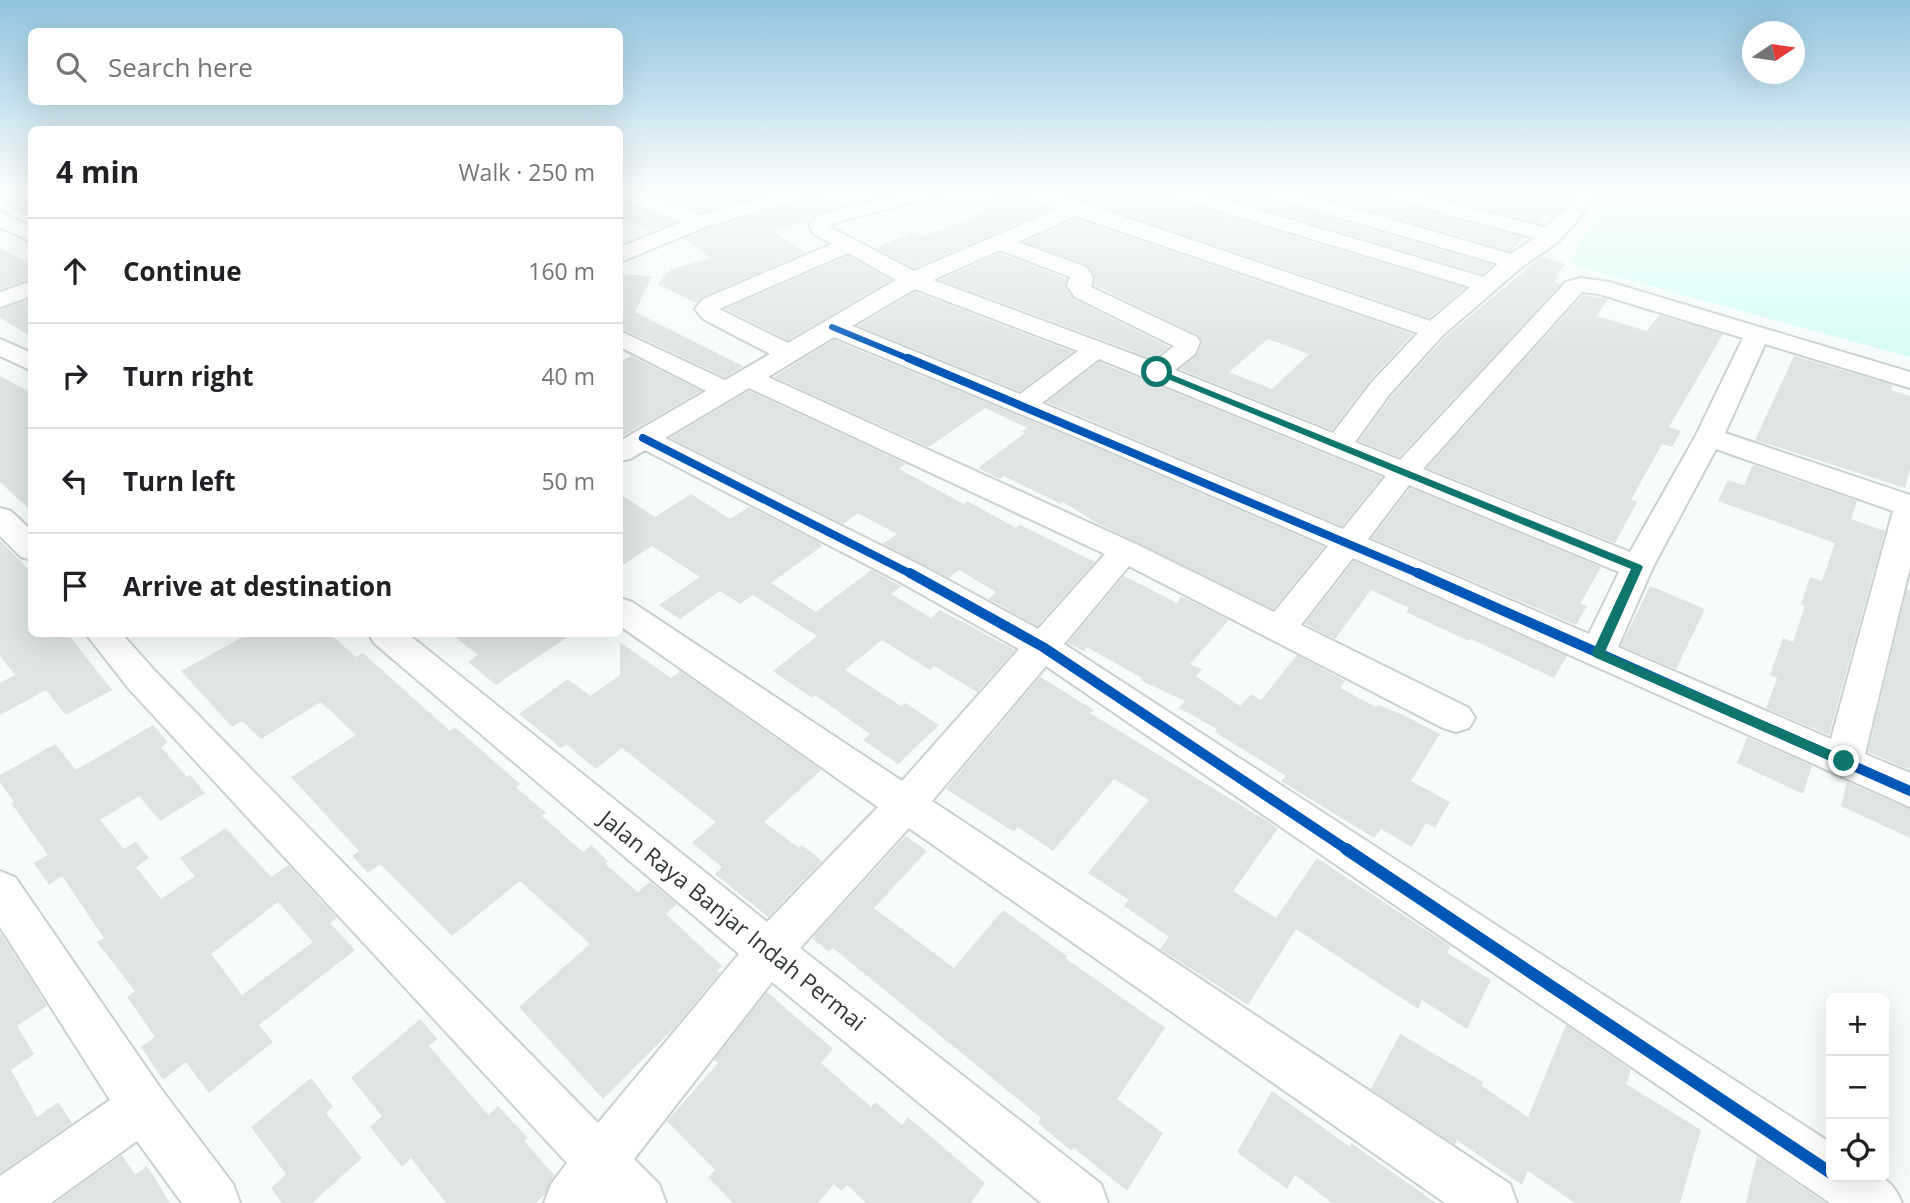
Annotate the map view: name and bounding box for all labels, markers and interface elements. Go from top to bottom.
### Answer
north arrow [1742,21,1805,84]
search box [28,28,623,105]
icon: search [52,48,90,86]
text: Search here [108,49,253,85]
text: 4 min [56,151,139,192]
text: Walk · 250 m [458,156,595,188]
icon: ahead [56,252,94,290]
text: Continue [123,253,242,289]
text: 160 m [528,255,595,287]
route start [1141,356,1172,387]
icon: right [56,357,94,395]
text: Turn right [123,358,254,394]
text: 40 m [541,360,595,392]
icon: left [56,462,94,500]
text: Turn left [123,463,235,499]
text: 50 m [541,465,595,497]
icon: arrive [56,567,94,605]
text: Arrive at destination [123,568,392,604]
route end [1828,745,1859,776]
street label: Jalan Raya Banjar Indah Permai [592,801,873,1038]
map controls [1826,993,1889,1182]
button: + [1826,993,1889,1056]
button: − [1826,1056,1889,1119]
button: locate [1826,1119,1889,1182]

